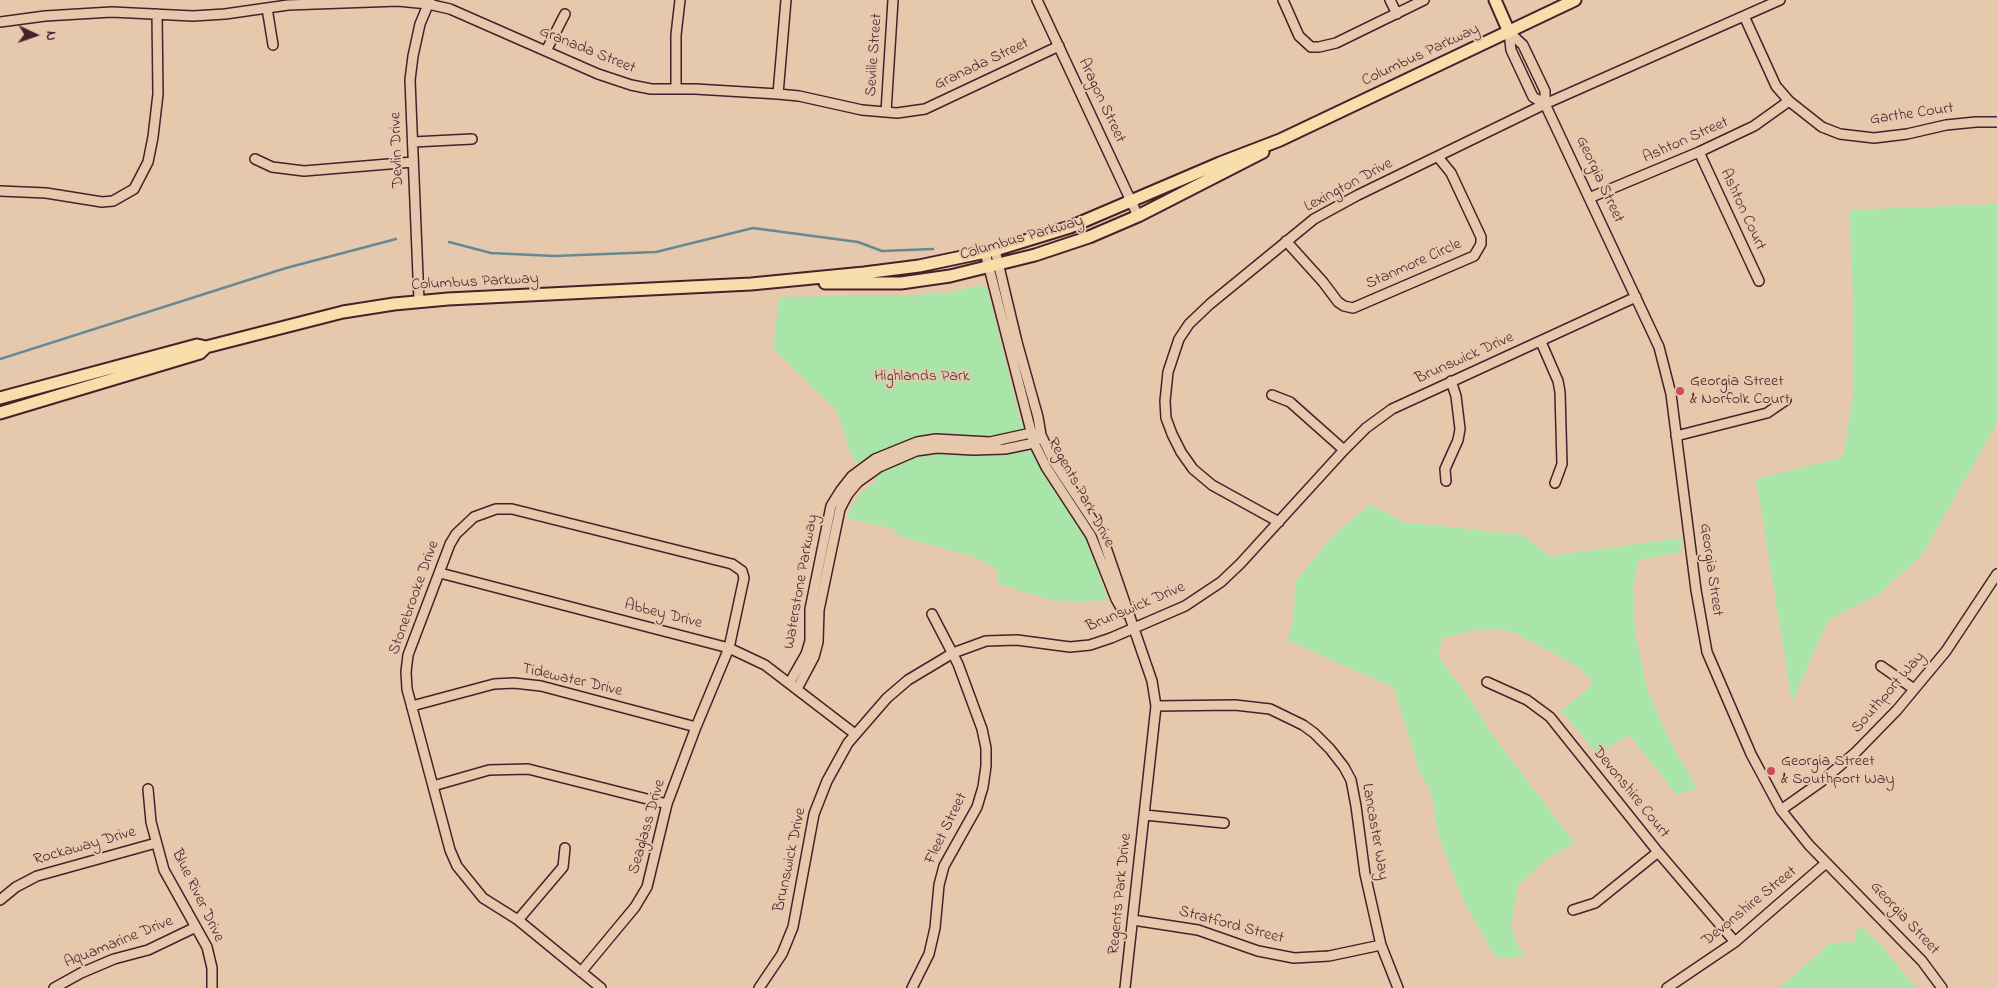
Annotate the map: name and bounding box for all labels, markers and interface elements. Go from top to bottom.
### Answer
north arrow [10,10,60,60]
street label: Seville Street [863,13,887,97]
street label: Columbus Parkway [1359,20,1483,92]
street label: Granada Street [536,23,638,79]
text: N [40,31,61,41]
street label: Granada Street [932,35,1032,95]
street label: Aragon Street [1073,56,1129,146]
street label: Garthe Court [1869,100,1955,130]
street label: Devlin Drive [387,112,409,188]
street label: Ashton Street [1640,114,1732,168]
street label: Georgia Street [1571,134,1627,226]
street label: Lexington Drive [1302,155,1396,217]
street label: Ashton Court [1715,166,1769,254]
street label: Columbus Parkway [958,212,1086,266]
street label: Stanmore Circle [1363,235,1465,295]
street label: Columbus Parkway [411,270,539,296]
street label: Brunswick Drive [1413,329,1517,389]
park label: Highlands Park [874,367,970,387]
place label: Georgia Street & Norfolk Court [1690,372,1790,410]
marker: Georgia Street & Norfolk Court [1674,385,1686,397]
street label: Regents Park Drive [1042,435,1118,551]
street label: Waterstone Parkway [781,513,823,651]
street label: Georgia Street [1694,522,1726,618]
street label: Stonebrooke Drive [385,538,445,658]
street label: Brunswick Drive [1084,579,1188,637]
street label: Abbey Drive [622,596,704,634]
street label: Southport Way [1848,648,1930,738]
street label: Tidewater Drive [520,660,624,702]
street label: Devonshire Court [1587,743,1673,843]
place label: Georgia Street & Southport Way [1781,752,1894,790]
marker: Georgia Street & Southport Way [1765,765,1777,777]
street label: Seaglass Drive [625,777,671,877]
street label: Lancaster Way [1356,782,1392,882]
street label: Fleet Street [921,790,973,868]
street label: Brunswick Drive [771,806,811,914]
street label: Rockaway Drive [32,823,138,871]
street label: Regents Park Drive [1105,832,1137,956]
street label: Blue River Drive [166,847,228,945]
street label: Devonshire Street [1699,863,1801,951]
street label: Georgia Street [1865,878,1943,960]
street label: Stratford Street [1177,903,1285,949]
street label: Aquamarine Drive [62,912,176,974]

